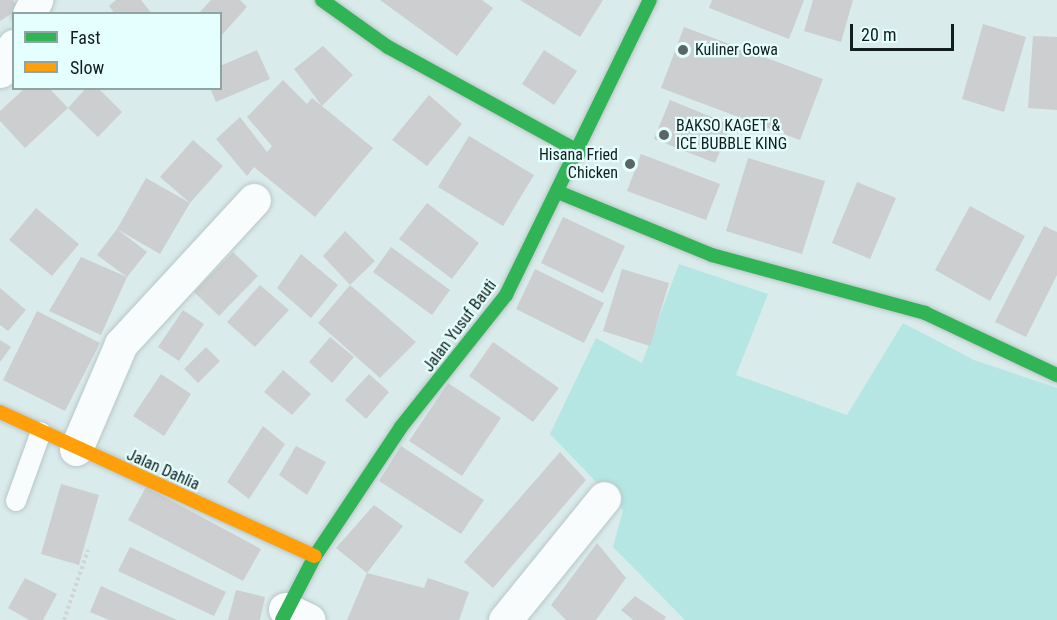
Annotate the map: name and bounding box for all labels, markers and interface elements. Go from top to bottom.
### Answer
legend [12,12,222,90]
scale bar [853,12,956,50]
text: 20 m [861,24,896,45]
text: Fast [70,27,101,48]
place label: Kuliner Gowa [695,40,778,60]
marker: Kuliner Gowa [676,43,690,57]
text: Slow [70,57,104,78]
place label: BAKSO KAGET & ICE BUBBLE KING [676,116,787,154]
marker: BAKSO KAGET & ICE BUBBLE KING [657,128,671,142]
place label: Hisana Fried Chicken [539,145,618,183]
marker: Hisana Fried Chicken [623,157,637,171]
street label: Jalan Yusuf Bauti [419,276,501,376]
street label: Jalan Dahlia [124,445,202,495]

